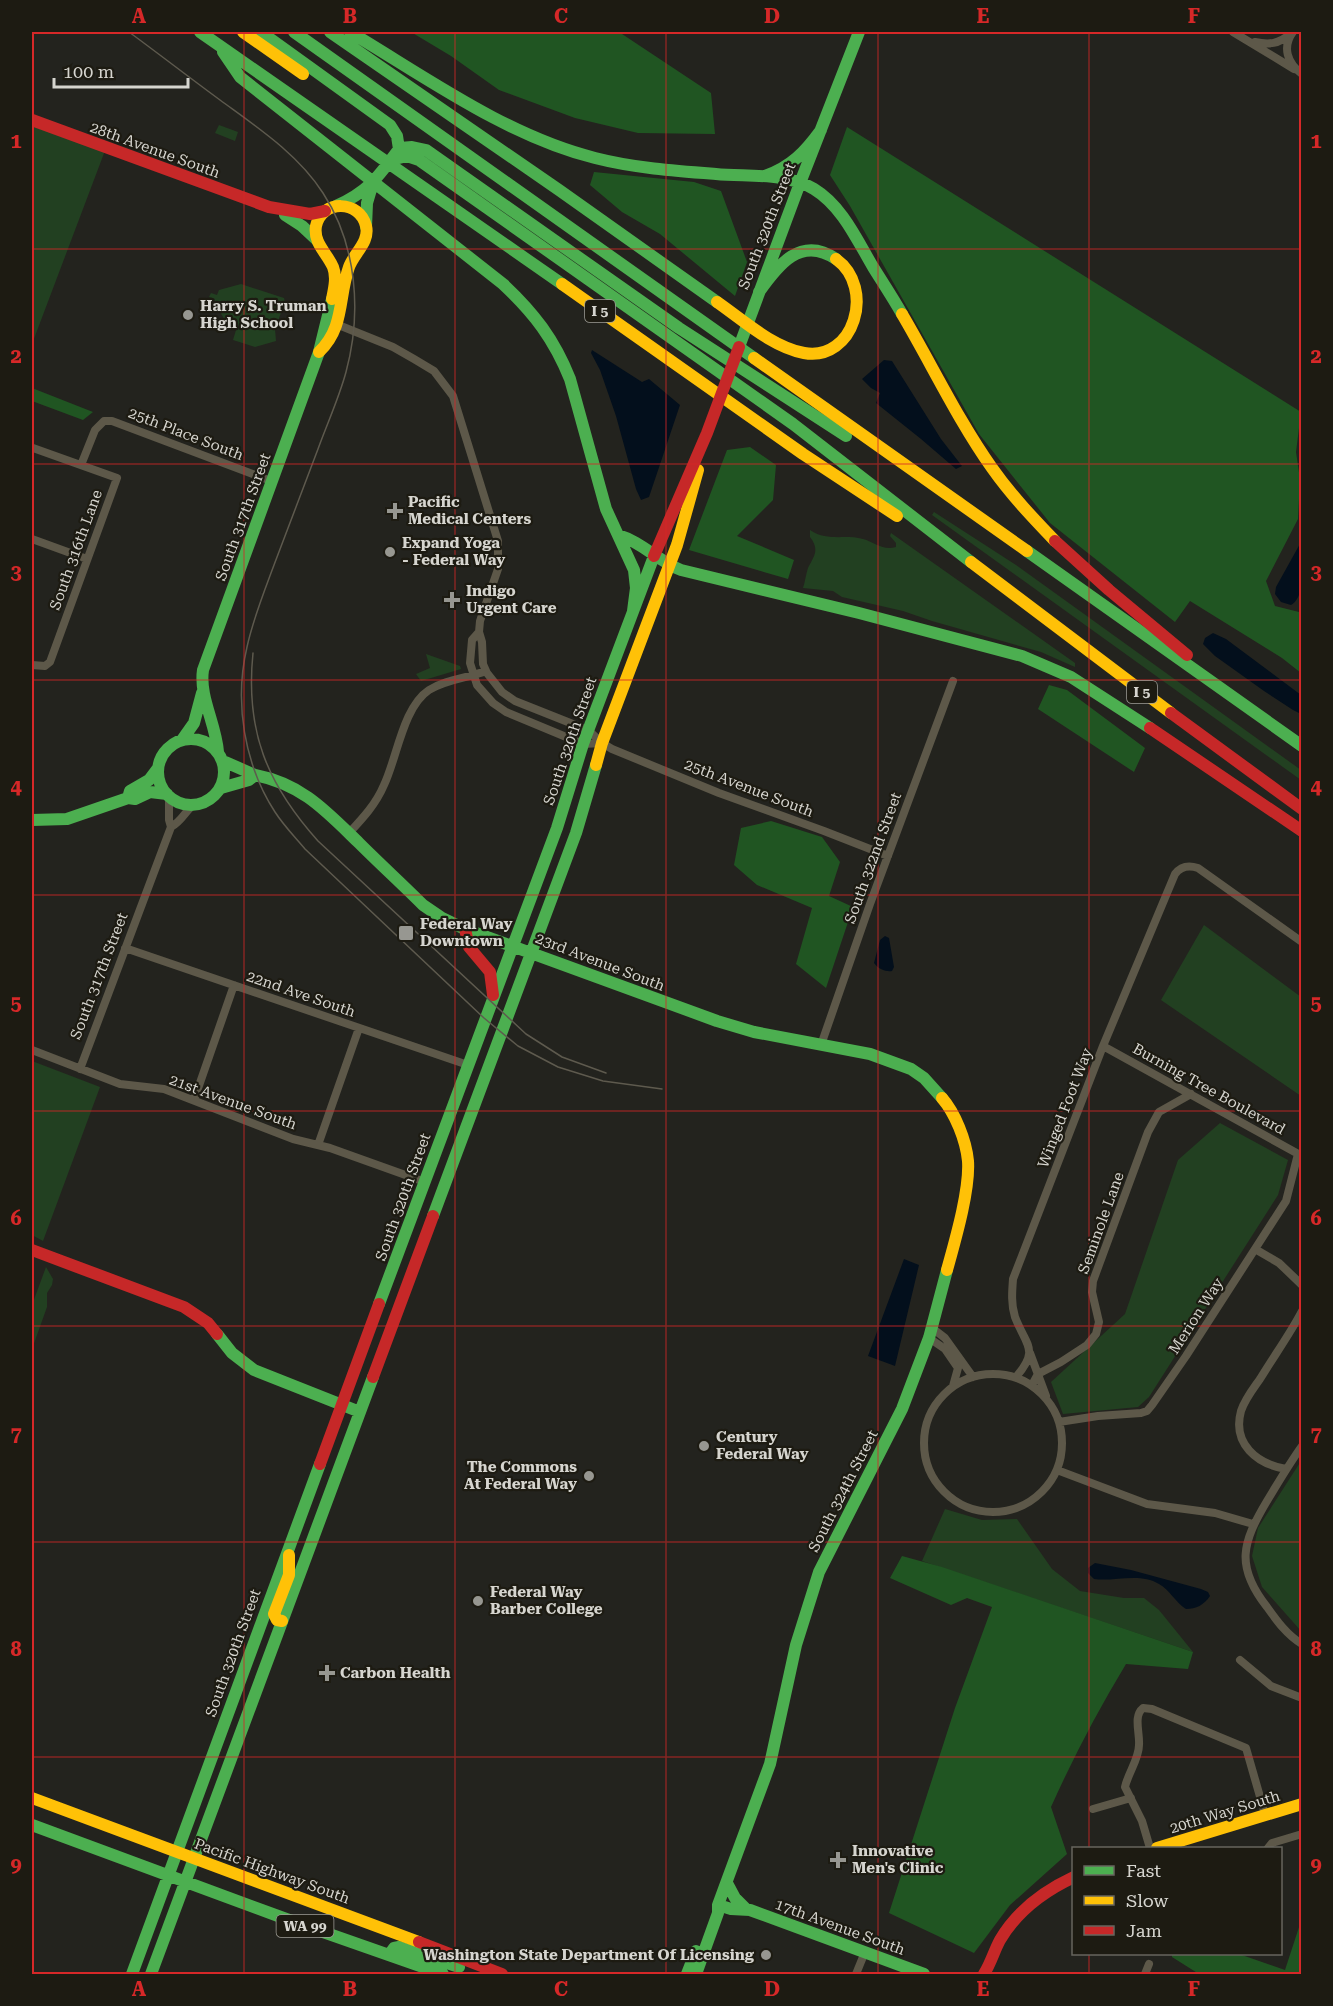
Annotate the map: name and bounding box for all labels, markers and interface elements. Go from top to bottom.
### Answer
text: A [132,4,147,28]
text: B [343,4,357,28]
text: C [554,4,568,28]
text: D [764,4,780,28]
text: E [977,4,990,28]
text: F [1188,4,1200,28]
scale bar [54,51,188,89]
text: 100 m [63,61,114,82]
street label: 28th Avenue South [88,118,223,182]
text: 1 [10,129,22,153]
text: 1 [1310,129,1322,153]
street label: South 320th Street [734,160,800,292]
place label: Harry S. Truman High School [200,297,327,332]
road number: I 5 [585,300,615,322]
marker: Harry S. Truman High School [181,308,195,322]
text: 2 [10,344,22,368]
text: 2 [1310,344,1322,368]
street label: 25th Place South [126,404,246,464]
street label: South 317th Street [212,450,275,583]
street label: South 316th Lane [46,487,106,613]
place label: Pacific Medical Centers [408,493,531,528]
marker: Pacific Medical Centers [386,502,404,520]
place label: Expand Yoga - Federal Way [402,534,505,569]
marker: Expand Yoga - Federal Way [383,545,397,559]
text: 3 [10,560,22,584]
text: 3 [1310,560,1322,584]
place label: Indigo Urgent Care [466,582,557,617]
marker: Indigo Urgent Care [443,591,461,609]
street label: South 320th Street [540,674,601,808]
road number: I 5 [1127,681,1157,703]
street label: 25th Avenue South [682,755,816,821]
text: 4 [10,775,22,799]
text: 4 [1310,775,1322,799]
street label: South 322nd Street [841,789,905,926]
street label: South 317th Street [66,910,132,1042]
place label: Federal Way Downtown [420,915,512,950]
marker: Federal Way Downtown [397,924,415,942]
street label: 23rd Avenue South [533,929,668,995]
street label: 22nd Ave South [244,967,358,1021]
text: 5 [10,991,22,1015]
text: 5 [1310,991,1322,1015]
street label: Burning Tree Boulevard [1130,1040,1289,1139]
street label: Winged Foot Way [1034,1045,1096,1170]
street label: 21st Avenue South [167,1071,299,1134]
street label: South 320th Street [372,1130,435,1263]
street label: Seminole Lane [1074,1170,1128,1276]
text: 6 [10,1206,22,1230]
text: 6 [1310,1206,1322,1230]
street label: Merion Way [1165,1274,1227,1357]
text: 7 [10,1422,22,1446]
text: 7 [1310,1422,1322,1446]
street label: South 324th Street [804,1427,882,1555]
place label: Century Federal Way [716,1428,808,1463]
marker: Century Federal Way [697,1439,711,1453]
place label: The Commons At Federal Way [464,1458,577,1493]
marker: The Commons At Federal Way [582,1469,596,1483]
place label: Federal Way Barber College [490,1583,603,1618]
street label: South 320th Street [202,1586,265,1719]
marker: Federal Way Barber College [471,1594,485,1608]
text: 8 [10,1637,22,1661]
text: 8 [1310,1637,1322,1661]
marker: Carbon Health [318,1664,336,1682]
place label: Carbon Health [340,1664,451,1682]
street label: 20th Way South [1168,1787,1283,1837]
street label: Pacific Highway South [192,1834,352,1908]
place label: Innovative Men's Clinic [852,1842,944,1877]
legend [1072,1847,1282,1955]
marker: Innovative Men's Clinic [829,1851,847,1869]
text: 9 [10,1853,22,1877]
text: 9 [1310,1853,1322,1877]
text: Fast [1126,1860,1161,1881]
text: Slow [1126,1890,1168,1911]
street label: 17th Avenue South [773,1895,908,1959]
road number: WA 99 [276,1915,334,1937]
text: Jam [1126,1920,1162,1941]
place label: Washington State Department Of Licensing [423,1946,755,1964]
marker: Washington State Department Of Licensing [759,1948,773,1962]
text: A [132,1977,147,2001]
text: B [343,1977,357,2001]
text: C [554,1977,568,2001]
text: D [764,1977,780,2001]
text: E [977,1977,990,2001]
text: F [1188,1977,1200,2001]

